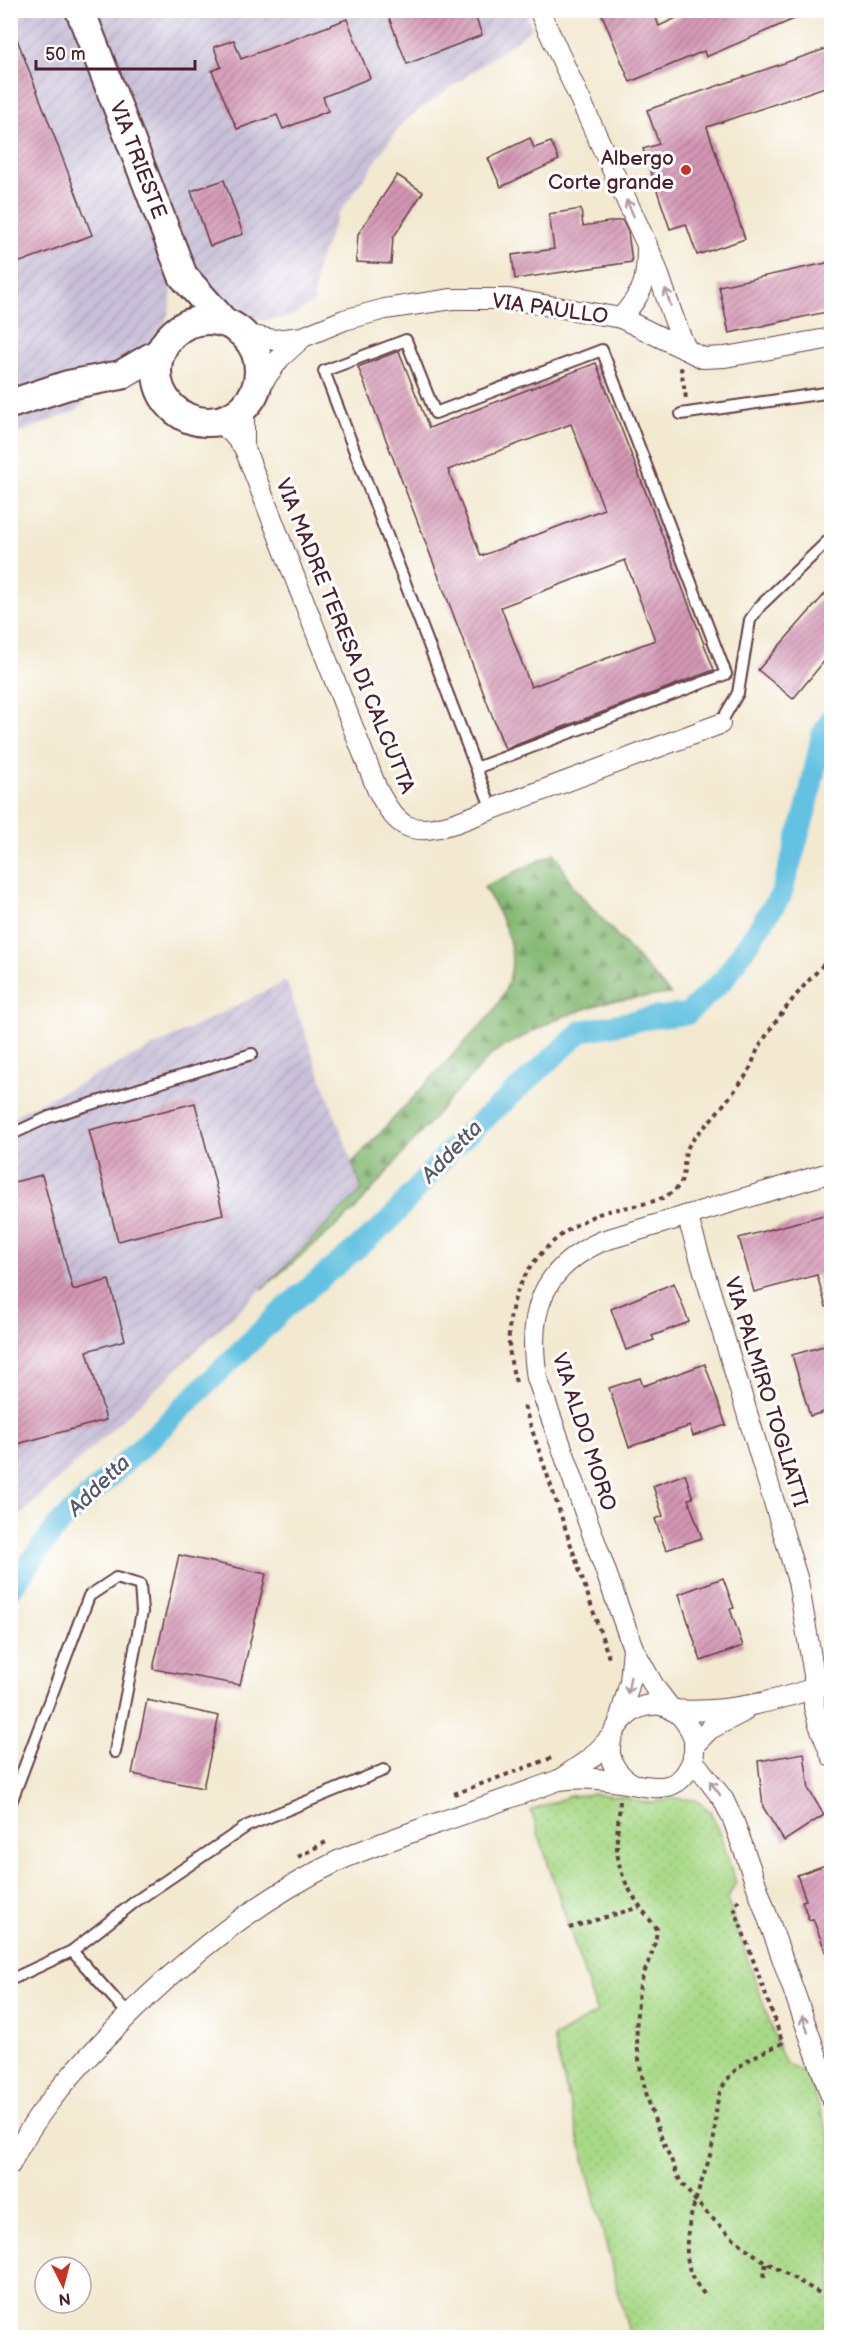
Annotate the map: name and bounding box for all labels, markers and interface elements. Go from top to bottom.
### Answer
scale bar [36,33,195,71]
text: 50 m [45,44,86,65]
street label: VIA TRIESTE [104,98,172,222]
place label: Albergo Corte grande [548,146,674,195]
marker: Albergo Corte grande [679,163,693,177]
one-way arrow [624,199,635,217]
street label: VIA PAULLO [490,288,610,330]
one-way arrow [662,288,673,307]
street label: VIA MADRE TERESA DI CALCUTTA [270,475,420,797]
water label: Addetta [415,1115,488,1190]
street label: VIA PALMIRO TOGLIATTI [719,1274,813,1510]
street label: VIA ALDO MORO [547,1350,621,1514]
water label: Addetta [61,1450,136,1523]
one-way arrow [623,1675,634,1695]
one-way arrow [709,1780,721,1796]
one-way arrow [799,2016,810,2034]
north arrow [33,2255,93,2315]
text: N [57,2288,71,2309]

